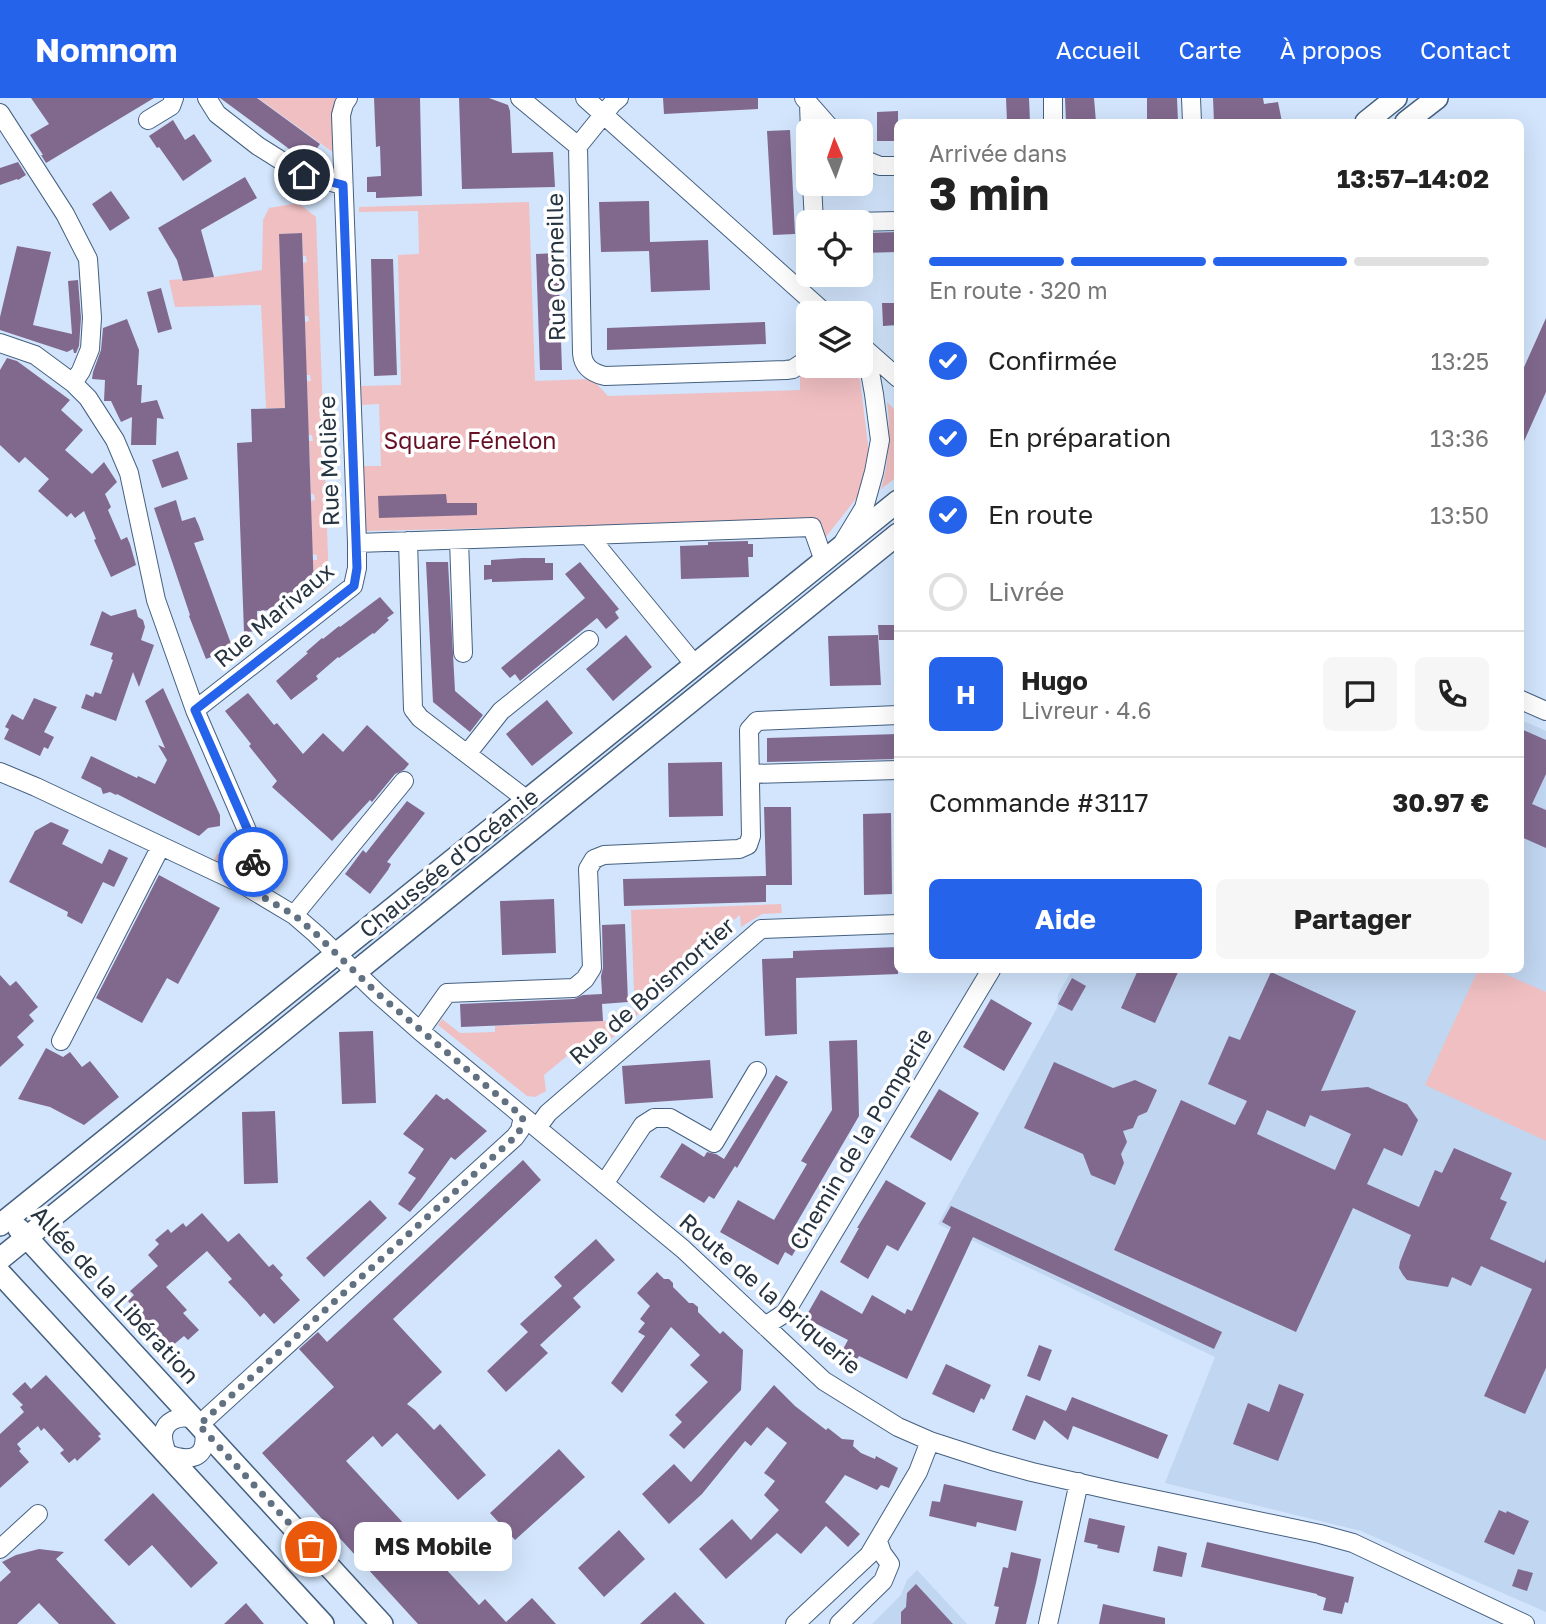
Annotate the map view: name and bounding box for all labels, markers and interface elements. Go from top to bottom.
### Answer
text: Nomnom [35,30,177,69]
text: Accueil [1056,35,1140,64]
text: Carte [1178,35,1242,64]
text: À propos [1280,35,1382,64]
text: Contact [1420,35,1511,64]
north arrow [796,119,873,196]
map controls [796,119,873,378]
text: Arrivée dans [929,139,1067,167]
pin [274,145,334,205]
icon: home [285,156,323,194]
text: 13:57–14:02 [1337,163,1489,194]
text: 3 min [929,165,1049,220]
street label: Rue Corneille [540,193,570,341]
button: locate [796,210,873,287]
text: En route · 320 m [929,276,1107,304]
button: layers [796,301,873,378]
icon: check [929,342,967,380]
text: Confirmée [988,345,1117,376]
text: 13:25 [1431,347,1489,375]
street label: Rue Molière [312,395,344,527]
icon: check [929,419,967,457]
text: En préparation [988,422,1171,453]
text: 13:36 [1430,424,1489,452]
park label: Square Fénelon [384,426,556,454]
icon: check [929,496,967,534]
text: En route [988,499,1093,530]
text: 13:50 [1430,501,1489,529]
street label: Rue Marivaux [208,556,339,672]
text: Livrée [988,576,1064,607]
button: chat [1323,657,1397,731]
button: phone [1415,657,1489,731]
text: Hugo [1021,665,1088,696]
text: H [956,679,976,710]
text: Livreur · 4.6 [1021,696,1151,724]
street label: Chaussée d'Océanie [353,781,544,943]
text: Commande #3117 [929,787,1148,818]
text: 30.97 € [1392,787,1489,818]
courier [218,827,288,897]
icon: bike [234,843,272,881]
button: Aide [929,879,1202,959]
button: Partager [1216,879,1489,959]
street label: Rue de Boismortier [563,911,740,1070]
street label: Chemin de la Pomperie [783,1022,938,1254]
street label: Allée de la Libération [26,1200,205,1389]
street label: Route de la Briquerie [674,1207,867,1380]
pin [281,1517,341,1577]
callout: MS Mobile [353,1522,510,1572]
icon: bag [292,1528,330,1566]
text: MS Mobile [374,1532,492,1560]

